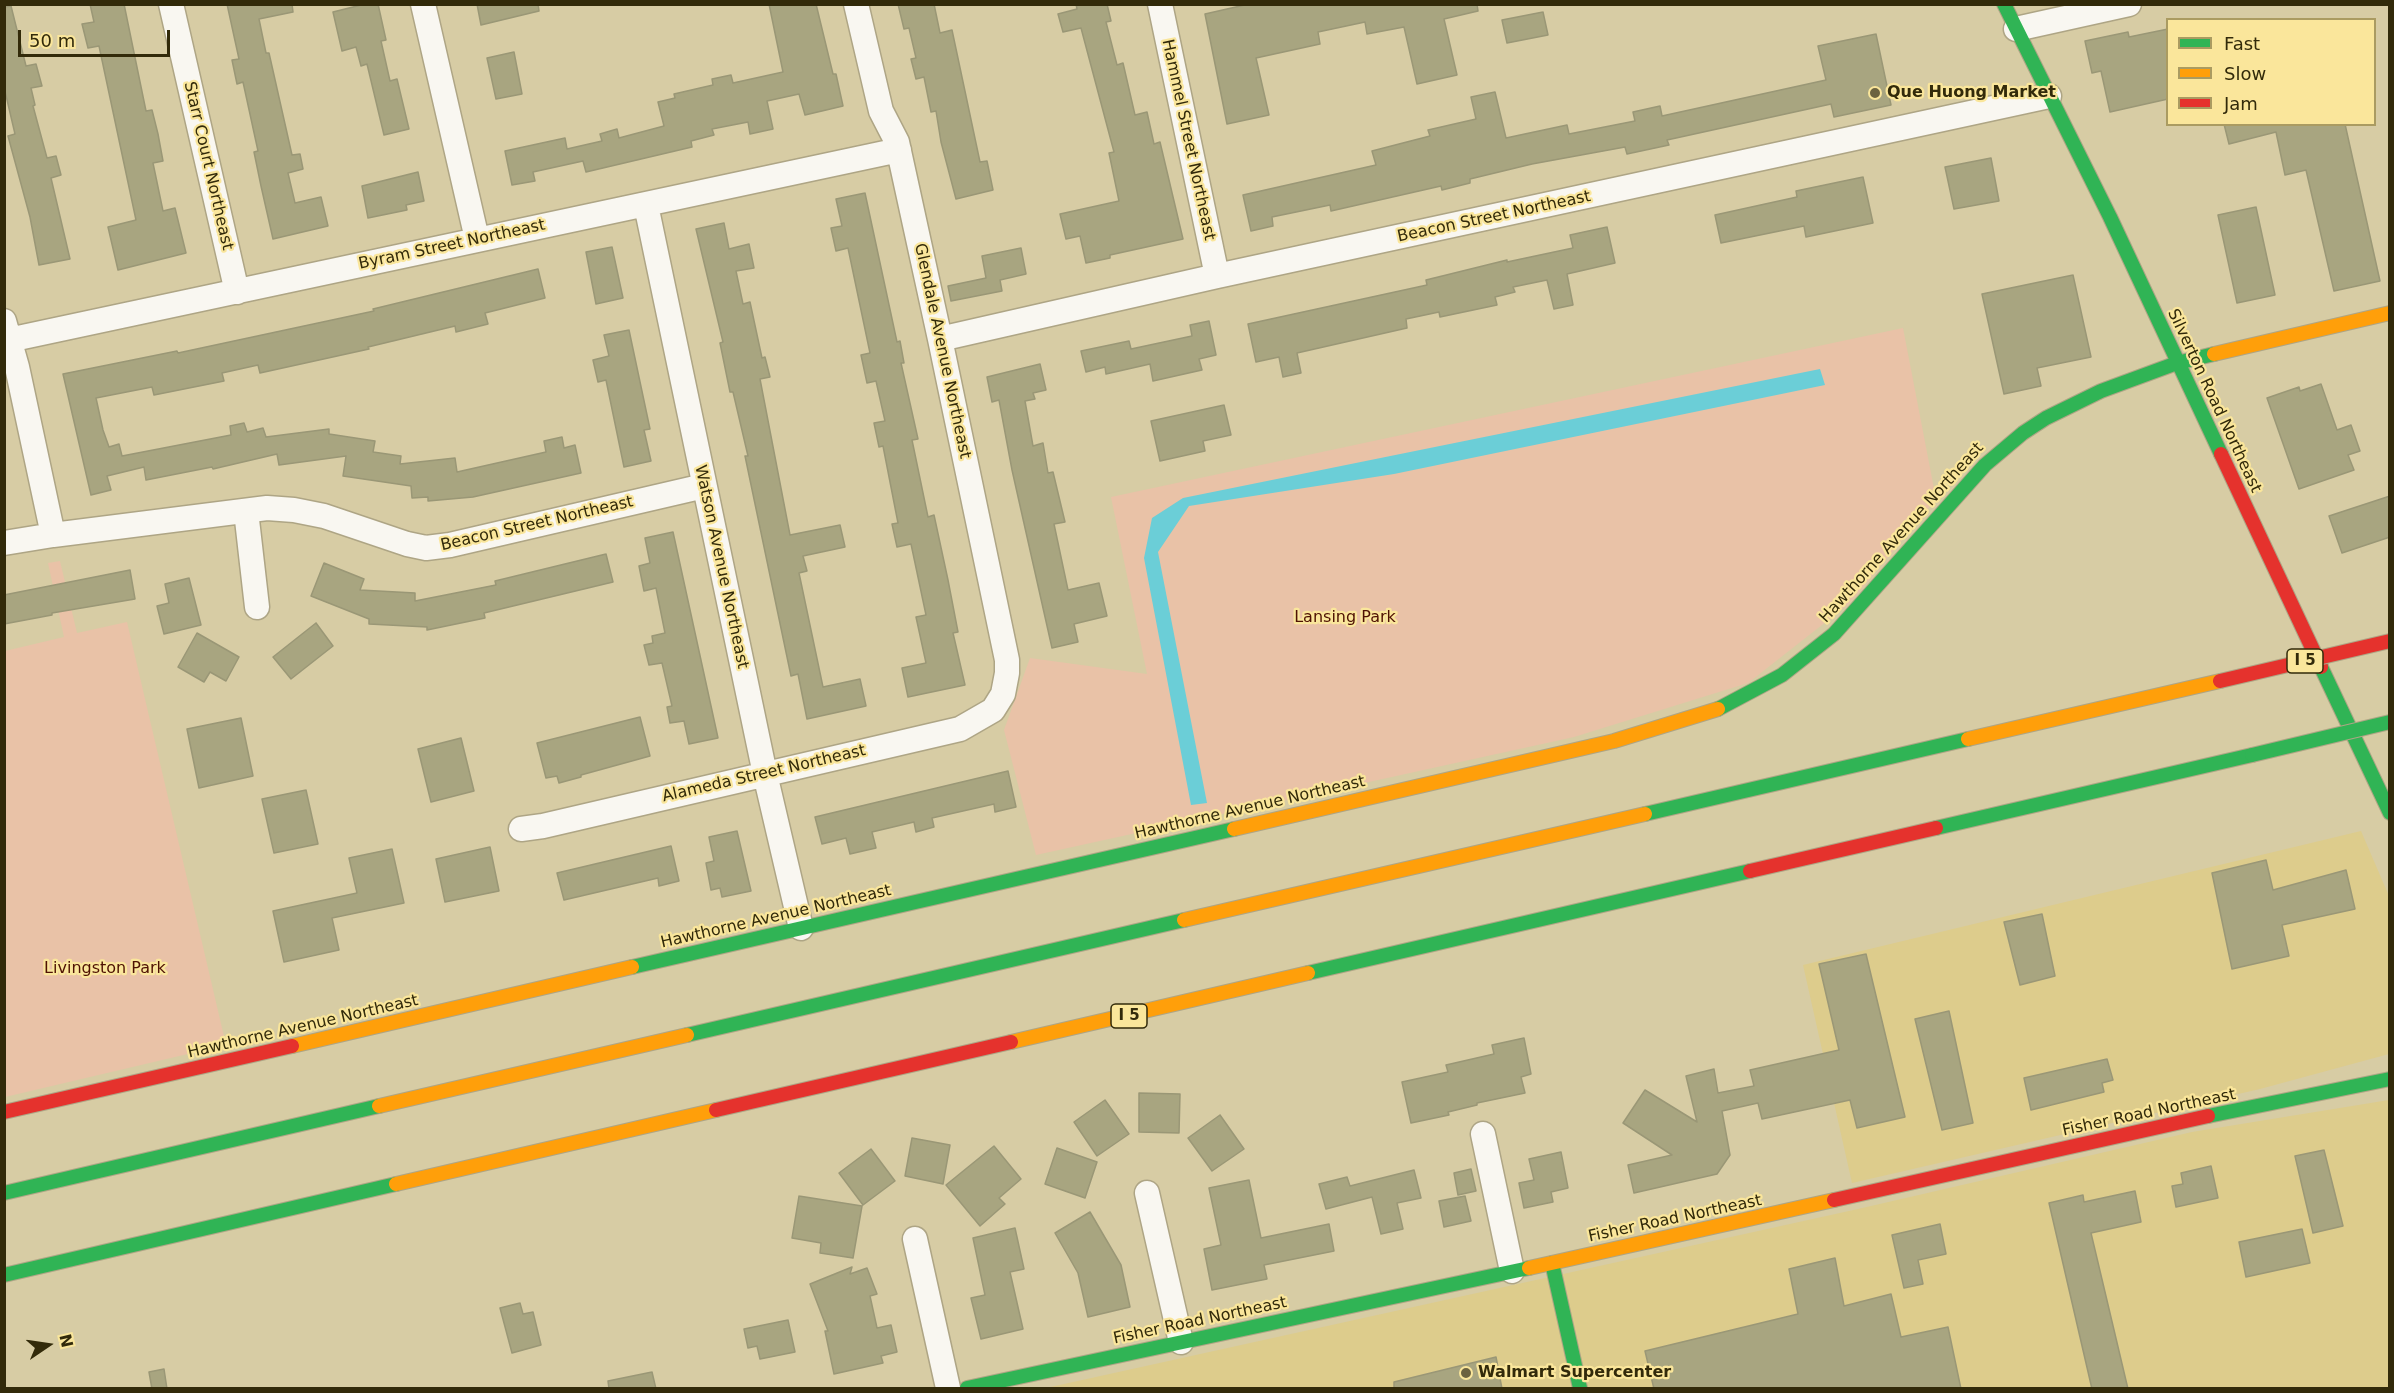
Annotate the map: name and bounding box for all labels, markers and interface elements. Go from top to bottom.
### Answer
scale bar [21,18,172,56]
legend [2166,18,2376,126]
text: 50 m [29,30,75,51]
text: Fast [2224,33,2260,54]
street label: Hammel Street Northeast [1157,38,1219,242]
text: Slow [2224,63,2266,84]
street label: Starr Court Northeast [179,80,237,252]
place label: Que Huong Market [1887,83,2056,103]
marker: Que Huong Market [1868,86,1882,100]
text: Jam [2224,93,2258,114]
street label: Beacon Street Northeast [1396,187,1592,247]
street label: Byram Street Northeast [357,216,547,274]
street label: Glendale Avenue Northeast [910,242,974,460]
street label: Silverton Road Northeast [2163,306,2265,496]
street label: Hawthorne Avenue Northeast [1816,439,1988,627]
street label: Watson Avenue Northeast [690,463,752,671]
street label: Beacon Street Northeast [439,492,635,556]
park label: Lansing Park [1294,608,1396,628]
road number: I 5 [2287,649,2323,673]
street label: Alameda Street Northeast [660,741,868,807]
street label: Hawthorne Avenue Northeast [1133,772,1367,844]
street label: Hawthorne Avenue Northeast [659,881,893,953]
park label: Livingston Park [44,959,166,979]
street label: Hawthorne Avenue Northeast [186,991,420,1063]
road number: I 5 [1111,1004,1147,1028]
street label: Fisher Road Northeast [2061,1085,2237,1141]
street label: Fisher Road Northeast [1587,1191,1763,1247]
street label: Fisher Road Northeast [1112,1293,1288,1349]
north arrow [18,1315,78,1375]
text: N [55,1332,77,1349]
place label: Walmart Supercenter [1478,1363,1671,1383]
marker: Walmart Supercenter [1459,1366,1473,1380]

